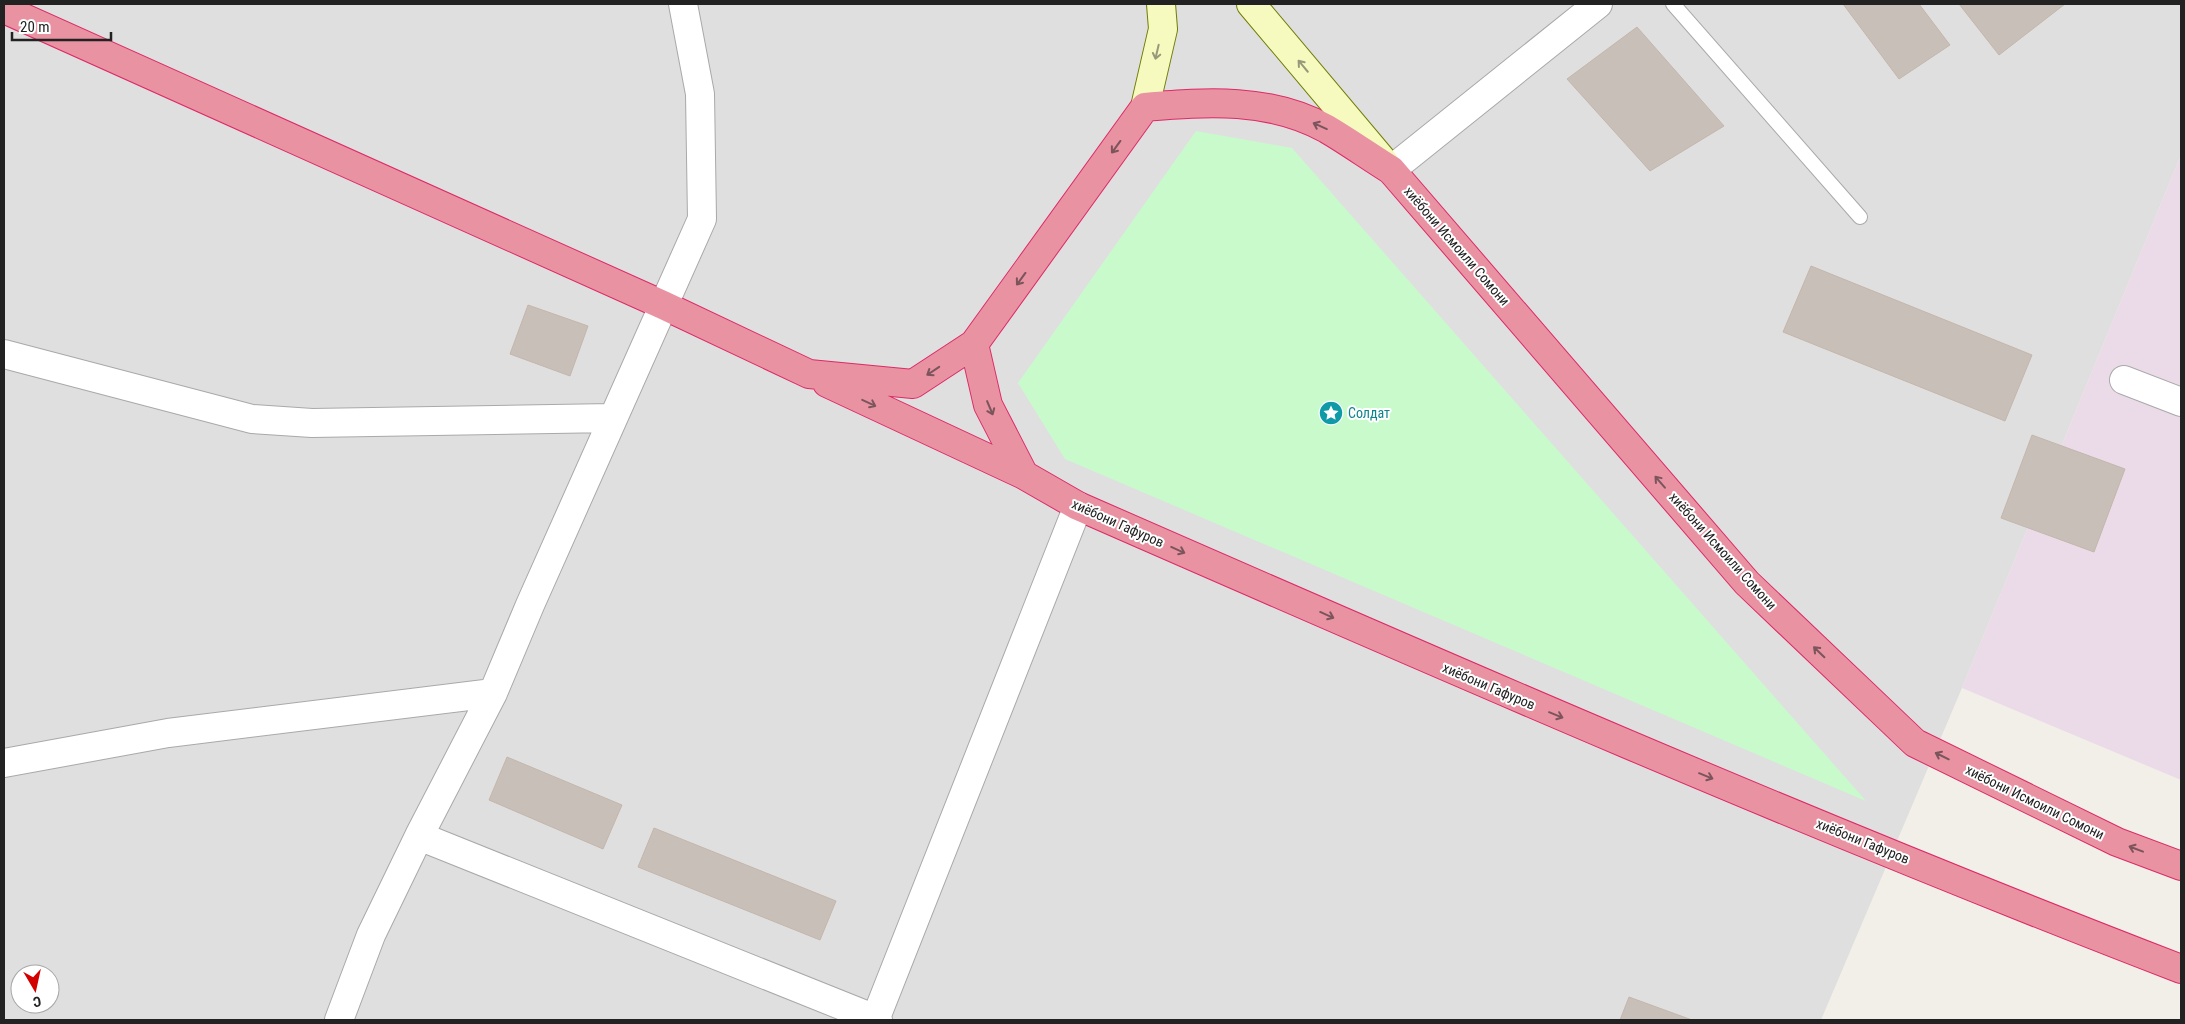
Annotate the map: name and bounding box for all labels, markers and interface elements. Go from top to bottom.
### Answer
scale bar [12,10,111,42]
text: 20 m [20,18,50,36]
one-way arrow [1152,43,1161,59]
one-way arrow [1298,60,1309,73]
one-way arrow [1313,121,1328,131]
one-way arrow [1111,140,1121,154]
street label: хиёбони Исмоили Сомони [1401,183,1513,309]
one-way arrow [1016,272,1026,286]
one-way arrow [926,366,940,377]
one-way arrow [861,398,876,408]
one-way arrow [986,400,996,415]
place icon: Солдат [1318,400,1344,426]
place label: Солдат [1348,405,1390,421]
one-way arrow [1655,476,1666,489]
street label: хиёбони Исмоили Сомони [1666,489,1780,613]
street label: хиёбони Гафуров [1070,496,1166,550]
one-way arrow [1170,545,1185,555]
one-way arrow [1319,610,1334,620]
one-way arrow [1814,646,1826,658]
street label: хиёбони Гафуров [1440,659,1538,713]
one-way arrow [1548,710,1563,720]
one-way arrow [1935,751,1950,761]
street label: хиёбони Исмоили Сомони [1963,761,2107,843]
one-way arrow [1699,773,1714,782]
street label: хиёбони Гафуров [1814,815,1912,867]
one-way arrow [2129,844,2144,853]
north arrow [10,964,60,1014]
text: С [32,993,42,1010]

